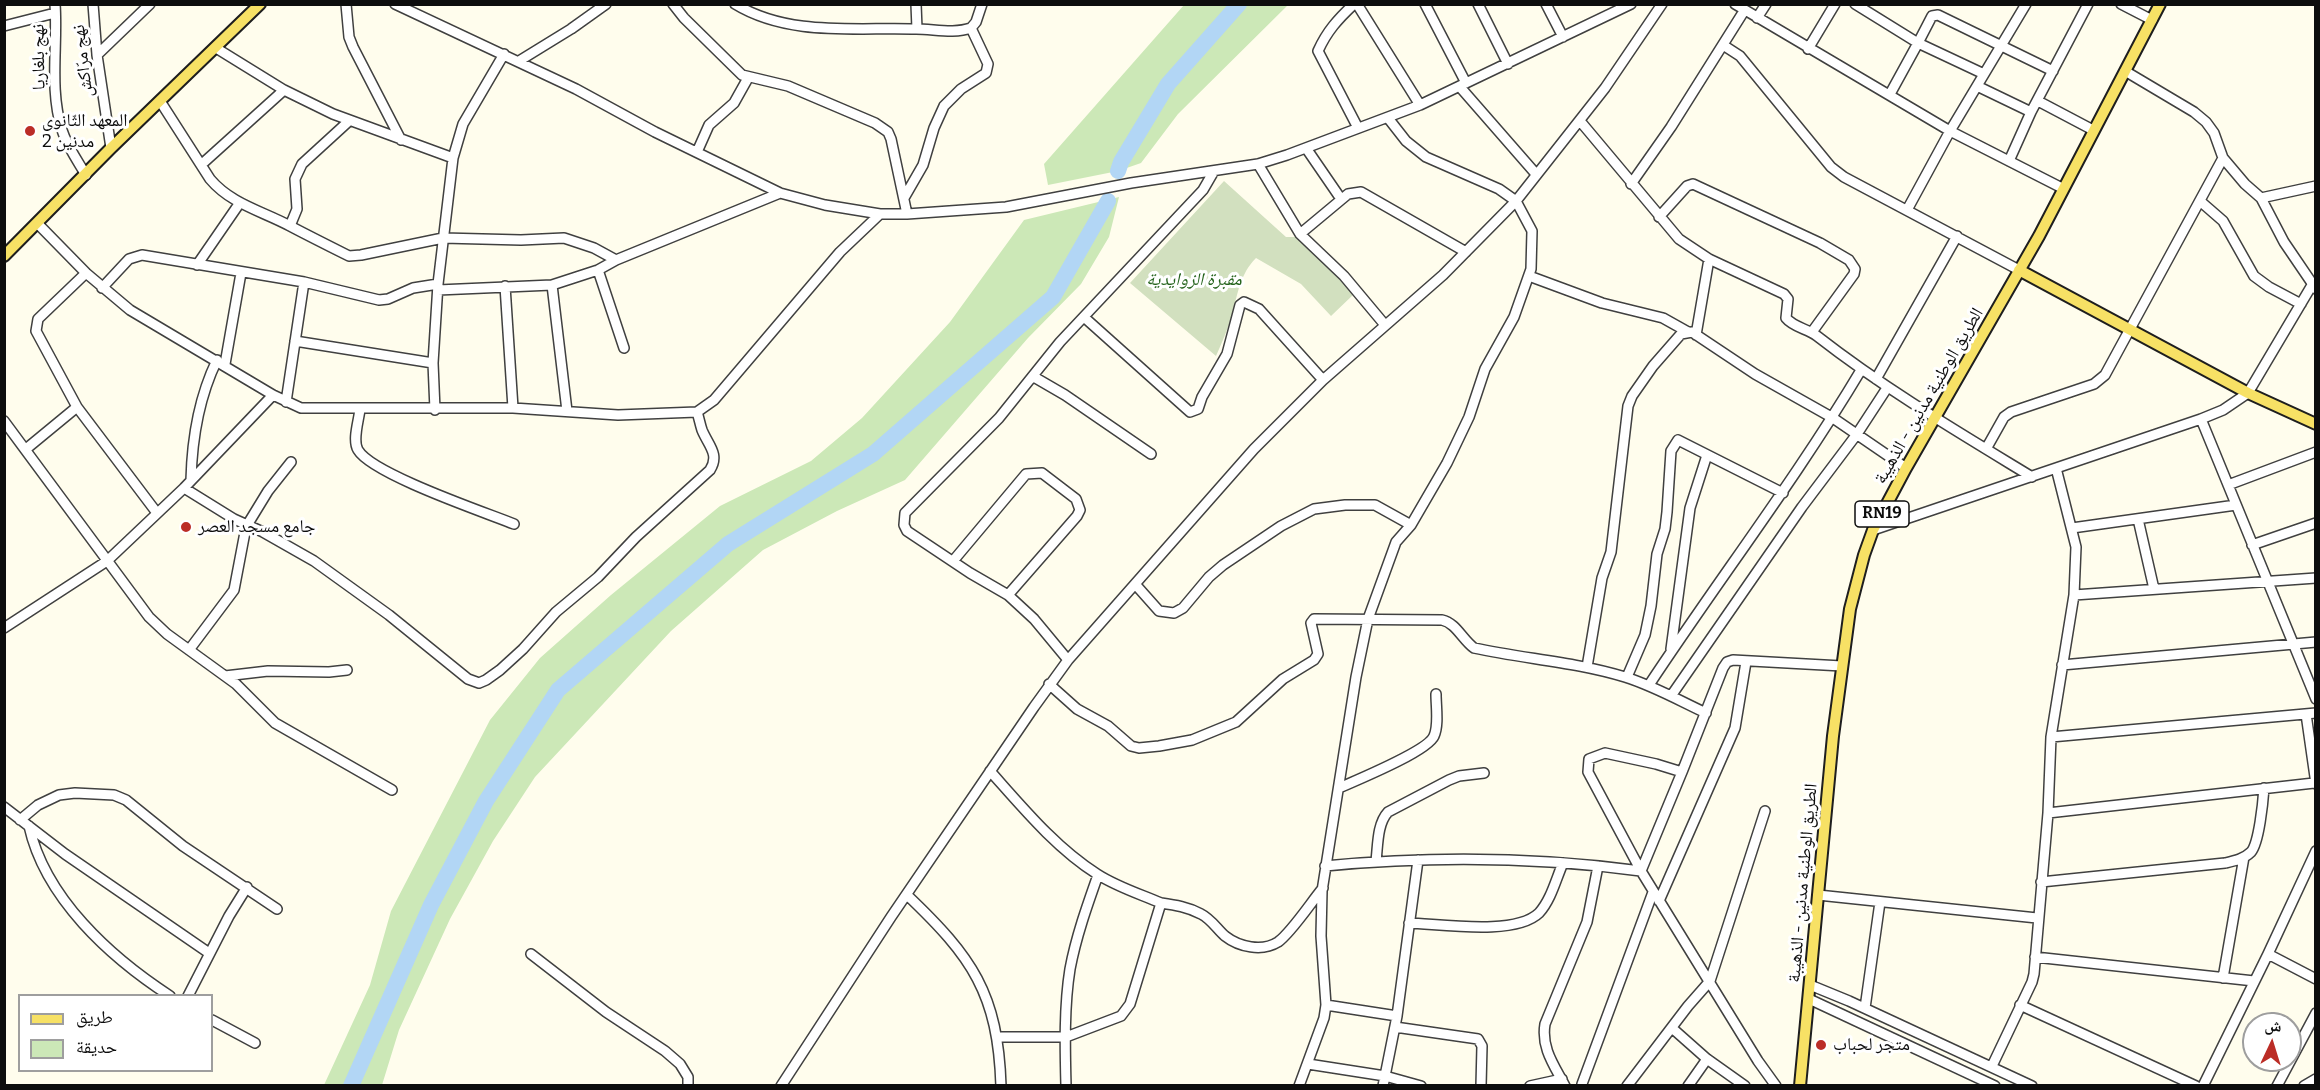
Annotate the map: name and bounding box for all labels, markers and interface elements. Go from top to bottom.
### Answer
street label: نهج مرّاكش [68,23,98,99]
street label: نهج بلغاريا [28,24,50,90]
place label: المعهد الثّانوي مدنين 2 [42,110,128,152]
marker: المعهد الثّانوي مدنين 2 [23,124,37,138]
park label: مقبرة الزوايدية [1146,269,1242,291]
street label: الطريق الوطنية مدنين - الذهيبة [1870,304,1988,488]
road number: RN19 [1855,501,1909,527]
place label: جامع مسجد العصر [198,516,315,538]
marker: جامع مسجد العصر [179,520,193,534]
street label: الطريق الوطنية مدنين - الذهيبة [1784,783,1822,983]
legend [18,994,213,1072]
text: طريق [76,1006,113,1028]
north arrow [2242,1012,2302,1072]
text: ش [2264,1015,2282,1036]
place label: متجر لحباب [1833,1034,1910,1056]
text: حديقة [76,1036,117,1058]
marker: متجر لحباب [1814,1038,1828,1052]

